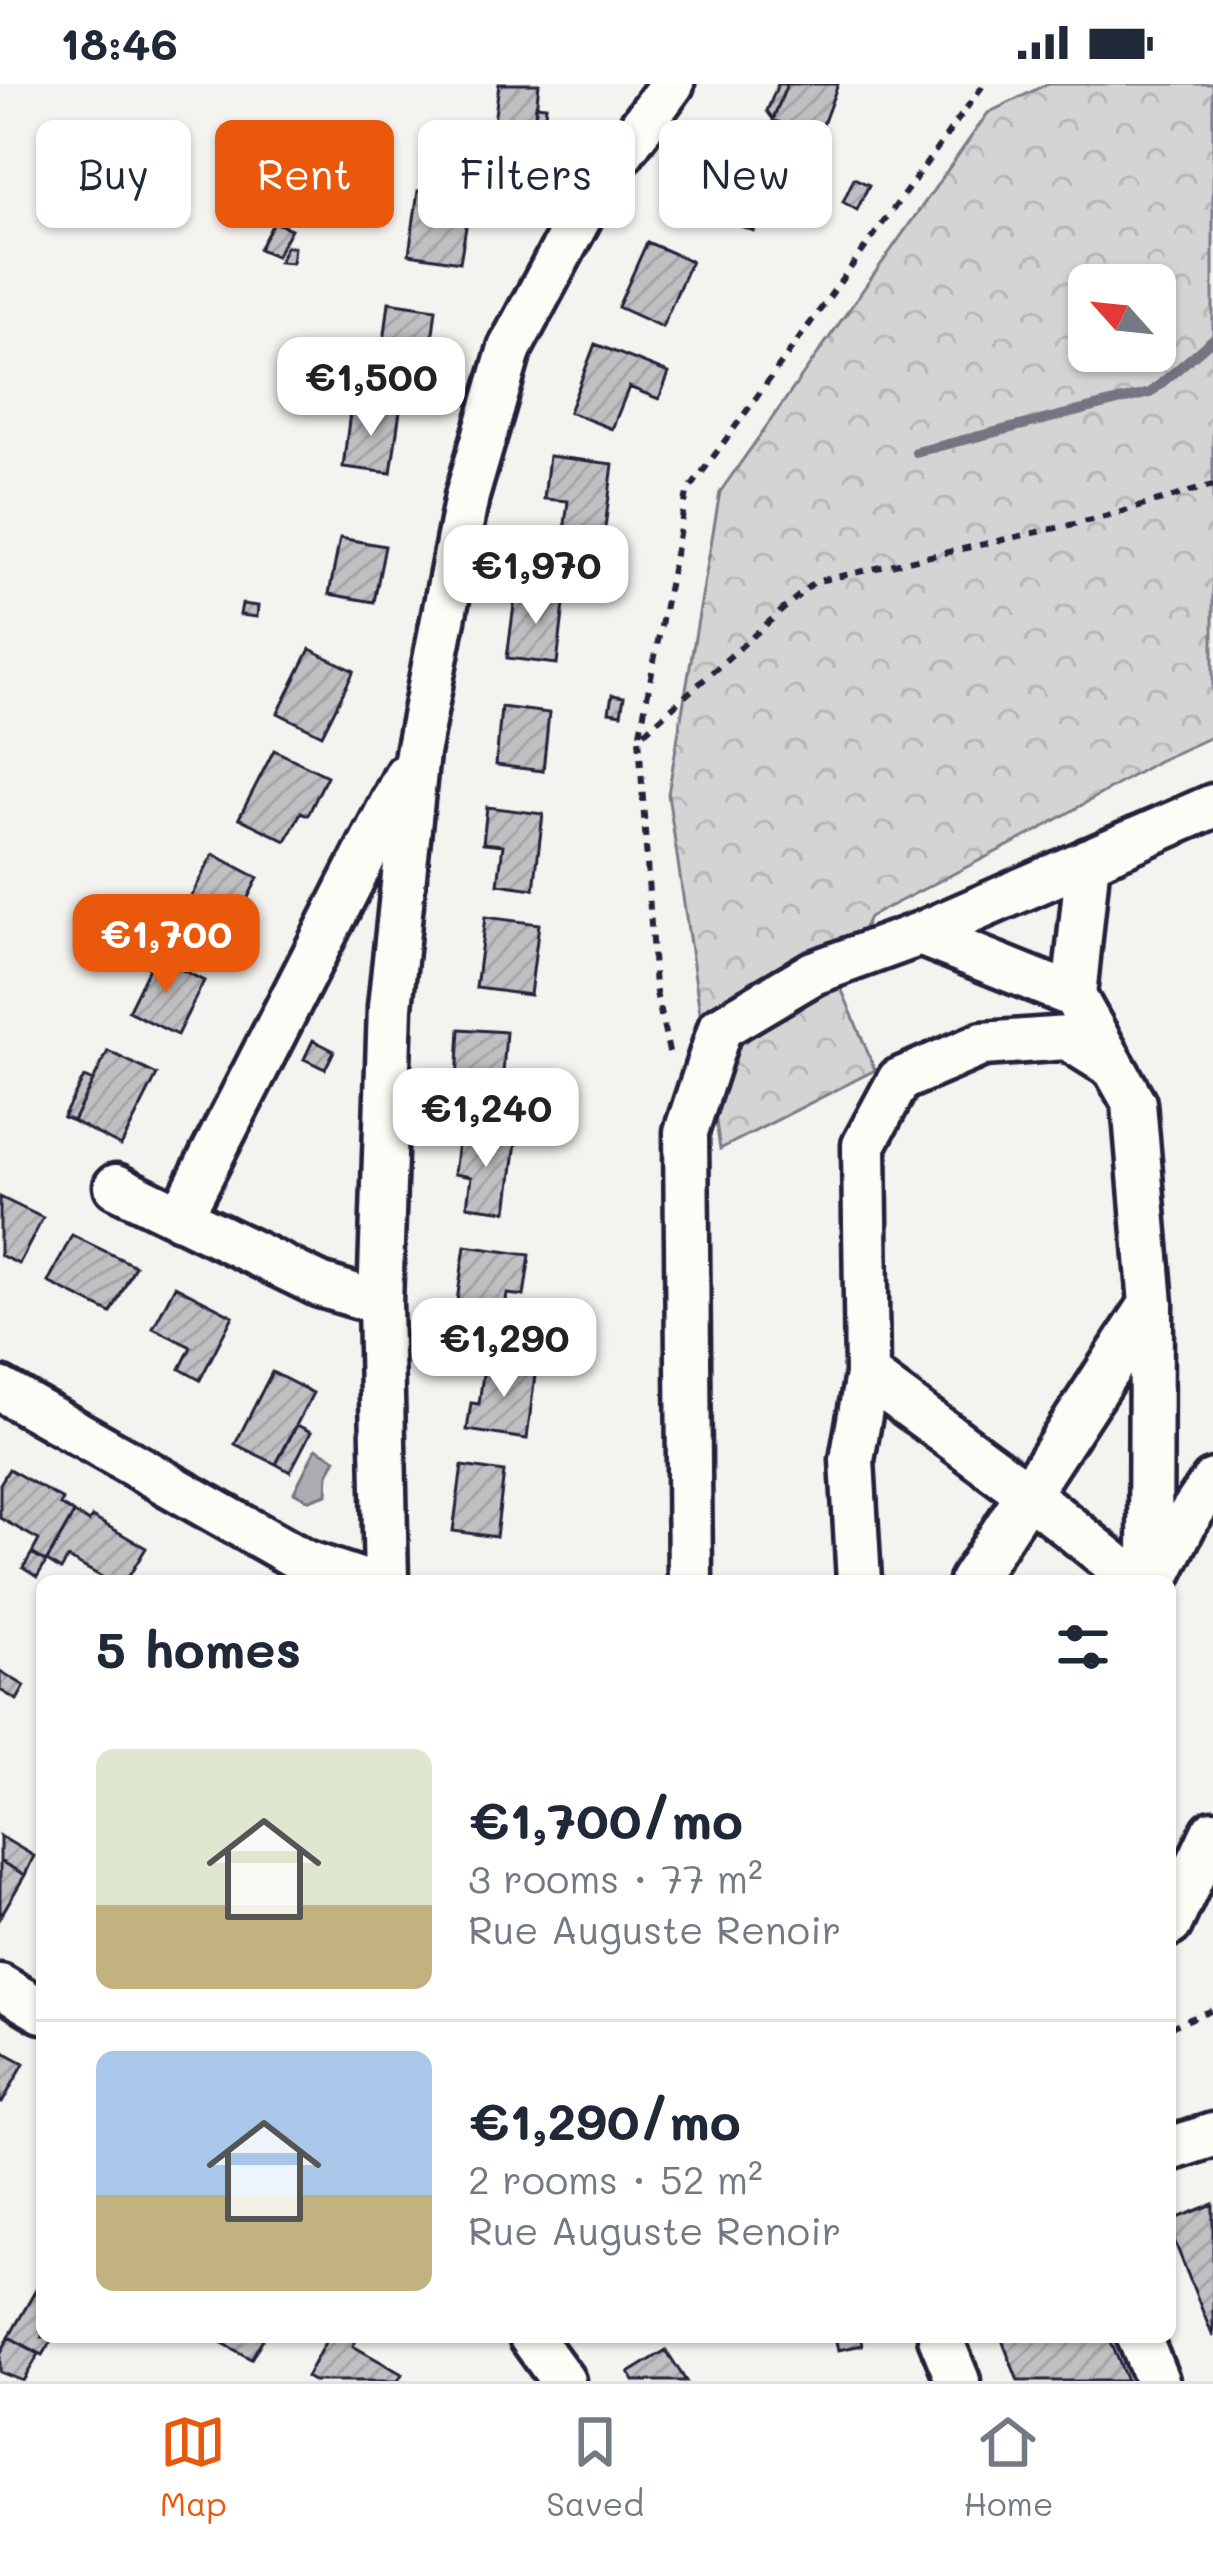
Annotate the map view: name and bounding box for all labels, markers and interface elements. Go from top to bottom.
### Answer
text: 18:46 [60,13,178,71]
chip: Buy [36,120,191,228]
chip: Rent [215,120,394,228]
chip: Filters [418,120,635,228]
chip: New [659,120,832,228]
north arrow [1068,264,1176,372]
map controls [1068,264,1176,372]
pin: €1,500 [273,337,469,439]
text: €1,500 [304,350,438,401]
pin: €1,970 [438,525,634,627]
text: €1,970 [470,538,602,589]
pin: €1,700 [68,894,264,996]
text: €1,700 [100,907,232,958]
pin: €1,240 [388,1068,584,1170]
text: €1,240 [420,1081,552,1132]
pin: €1,290 [406,1298,602,1400]
text: €1,290 [438,1311,570,1362]
text: 5 homes [96,1614,301,1681]
icon: filters [1050,1614,1116,1680]
text: €1,700/mo [468,1785,743,1852]
icon: home [192,1797,336,1941]
text: 3 rooms · 77 m² [468,1852,763,1903]
text: Rue Auguste Renoir [468,1903,841,1954]
text: €1,290/mo [468,2086,741,2153]
icon: home [192,2099,336,2243]
text: 2 rooms · 52 m² [468,2153,763,2204]
text: Rue Auguste Renoir [468,2204,841,2255]
tab: Map [160,2409,227,2524]
tab: Saved [546,2409,644,2524]
tab: Home [964,2409,1053,2524]

